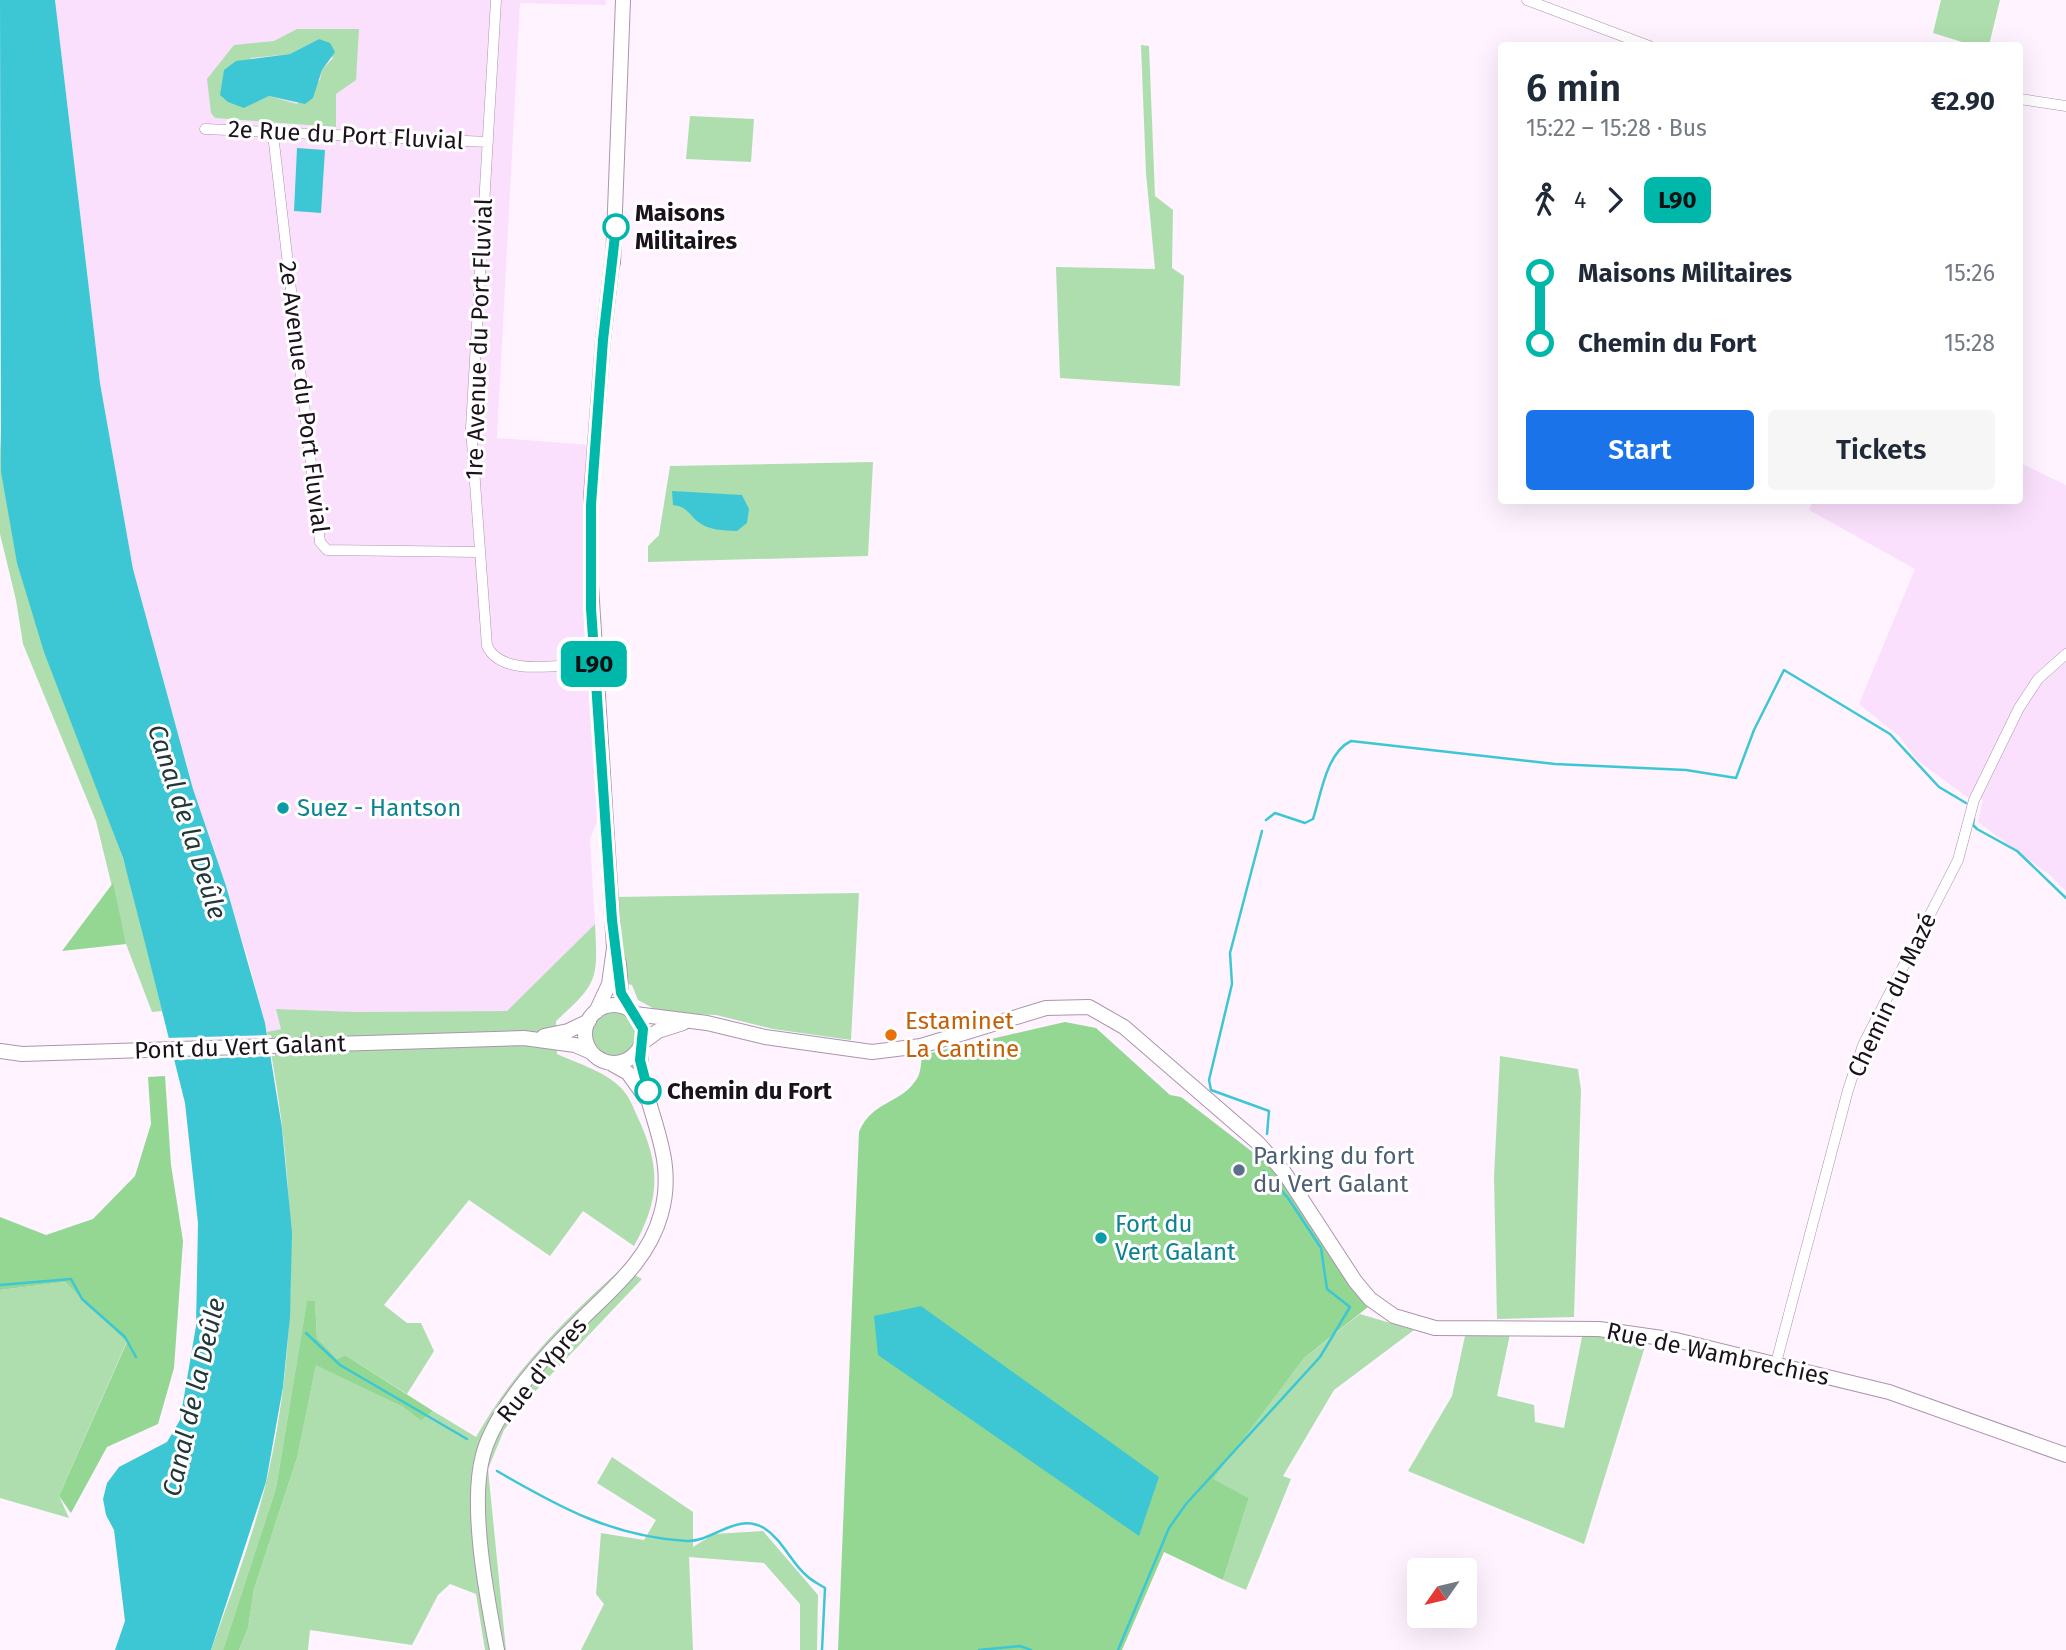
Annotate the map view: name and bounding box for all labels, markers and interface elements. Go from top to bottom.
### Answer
text: 6 min [1526,65,1621,111]
text: €2.90 [1931,86,1995,117]
text: 15:22 – 15:28 · Bus [1526,114,1707,142]
street label: 2e Rue du Port Fluvial [227,115,465,155]
icon: walk [1526,181,1564,219]
icon: forward [1596,181,1634,219]
text: 4 [1574,186,1586,214]
text: L90 [1658,186,1697,214]
street label: 1re Avenue du Port Fluvial [460,198,498,480]
place label: Maisons Militaires [635,199,738,255]
marker: Maisons Militaires [603,214,629,240]
text: Maisons Militaires [1578,258,1792,289]
street label: 2e Avenue du Port Fluvial [273,259,335,535]
text: 15:26 [1944,259,1995,287]
text: Chemin du Fort [1578,328,1757,359]
text: 15:28 [1944,329,1995,357]
button: Start [1526,410,1754,490]
button: Tickets [1768,410,1995,490]
line badge: L90 [554,641,634,687]
text: L90 [575,650,613,678]
water label: Canal de la Deûle [141,721,233,923]
place label: Suez - Hantson [297,794,461,822]
marker: Suez - Hantson [275,800,291,816]
street label: Chemin du Mazé [1842,908,1942,1082]
place label: Estaminet La Cantine [905,1007,1019,1063]
marker: Estaminet La Cantine [883,1027,899,1043]
street label: Pont du Vert Galant [134,1029,347,1065]
place label: Chemin du Fort [667,1077,833,1105]
marker: Chemin du Fort [635,1078,661,1104]
place label: Parking du fort du Vert Galant [1253,1142,1415,1198]
marker: Parking du fort du Vert Galant [1231,1162,1247,1178]
place label: Fort du Vert Galant [1115,1210,1236,1266]
marker: Fort du Vert Galant [1093,1230,1109,1246]
water label: Canal de la Deûle [156,1295,232,1499]
street label: Rue d'Ypres [491,1312,593,1428]
street label: Rue de Wambrechies [1604,1317,1832,1391]
north arrow [1407,1558,1477,1628]
map controls [1407,1558,1477,1628]

